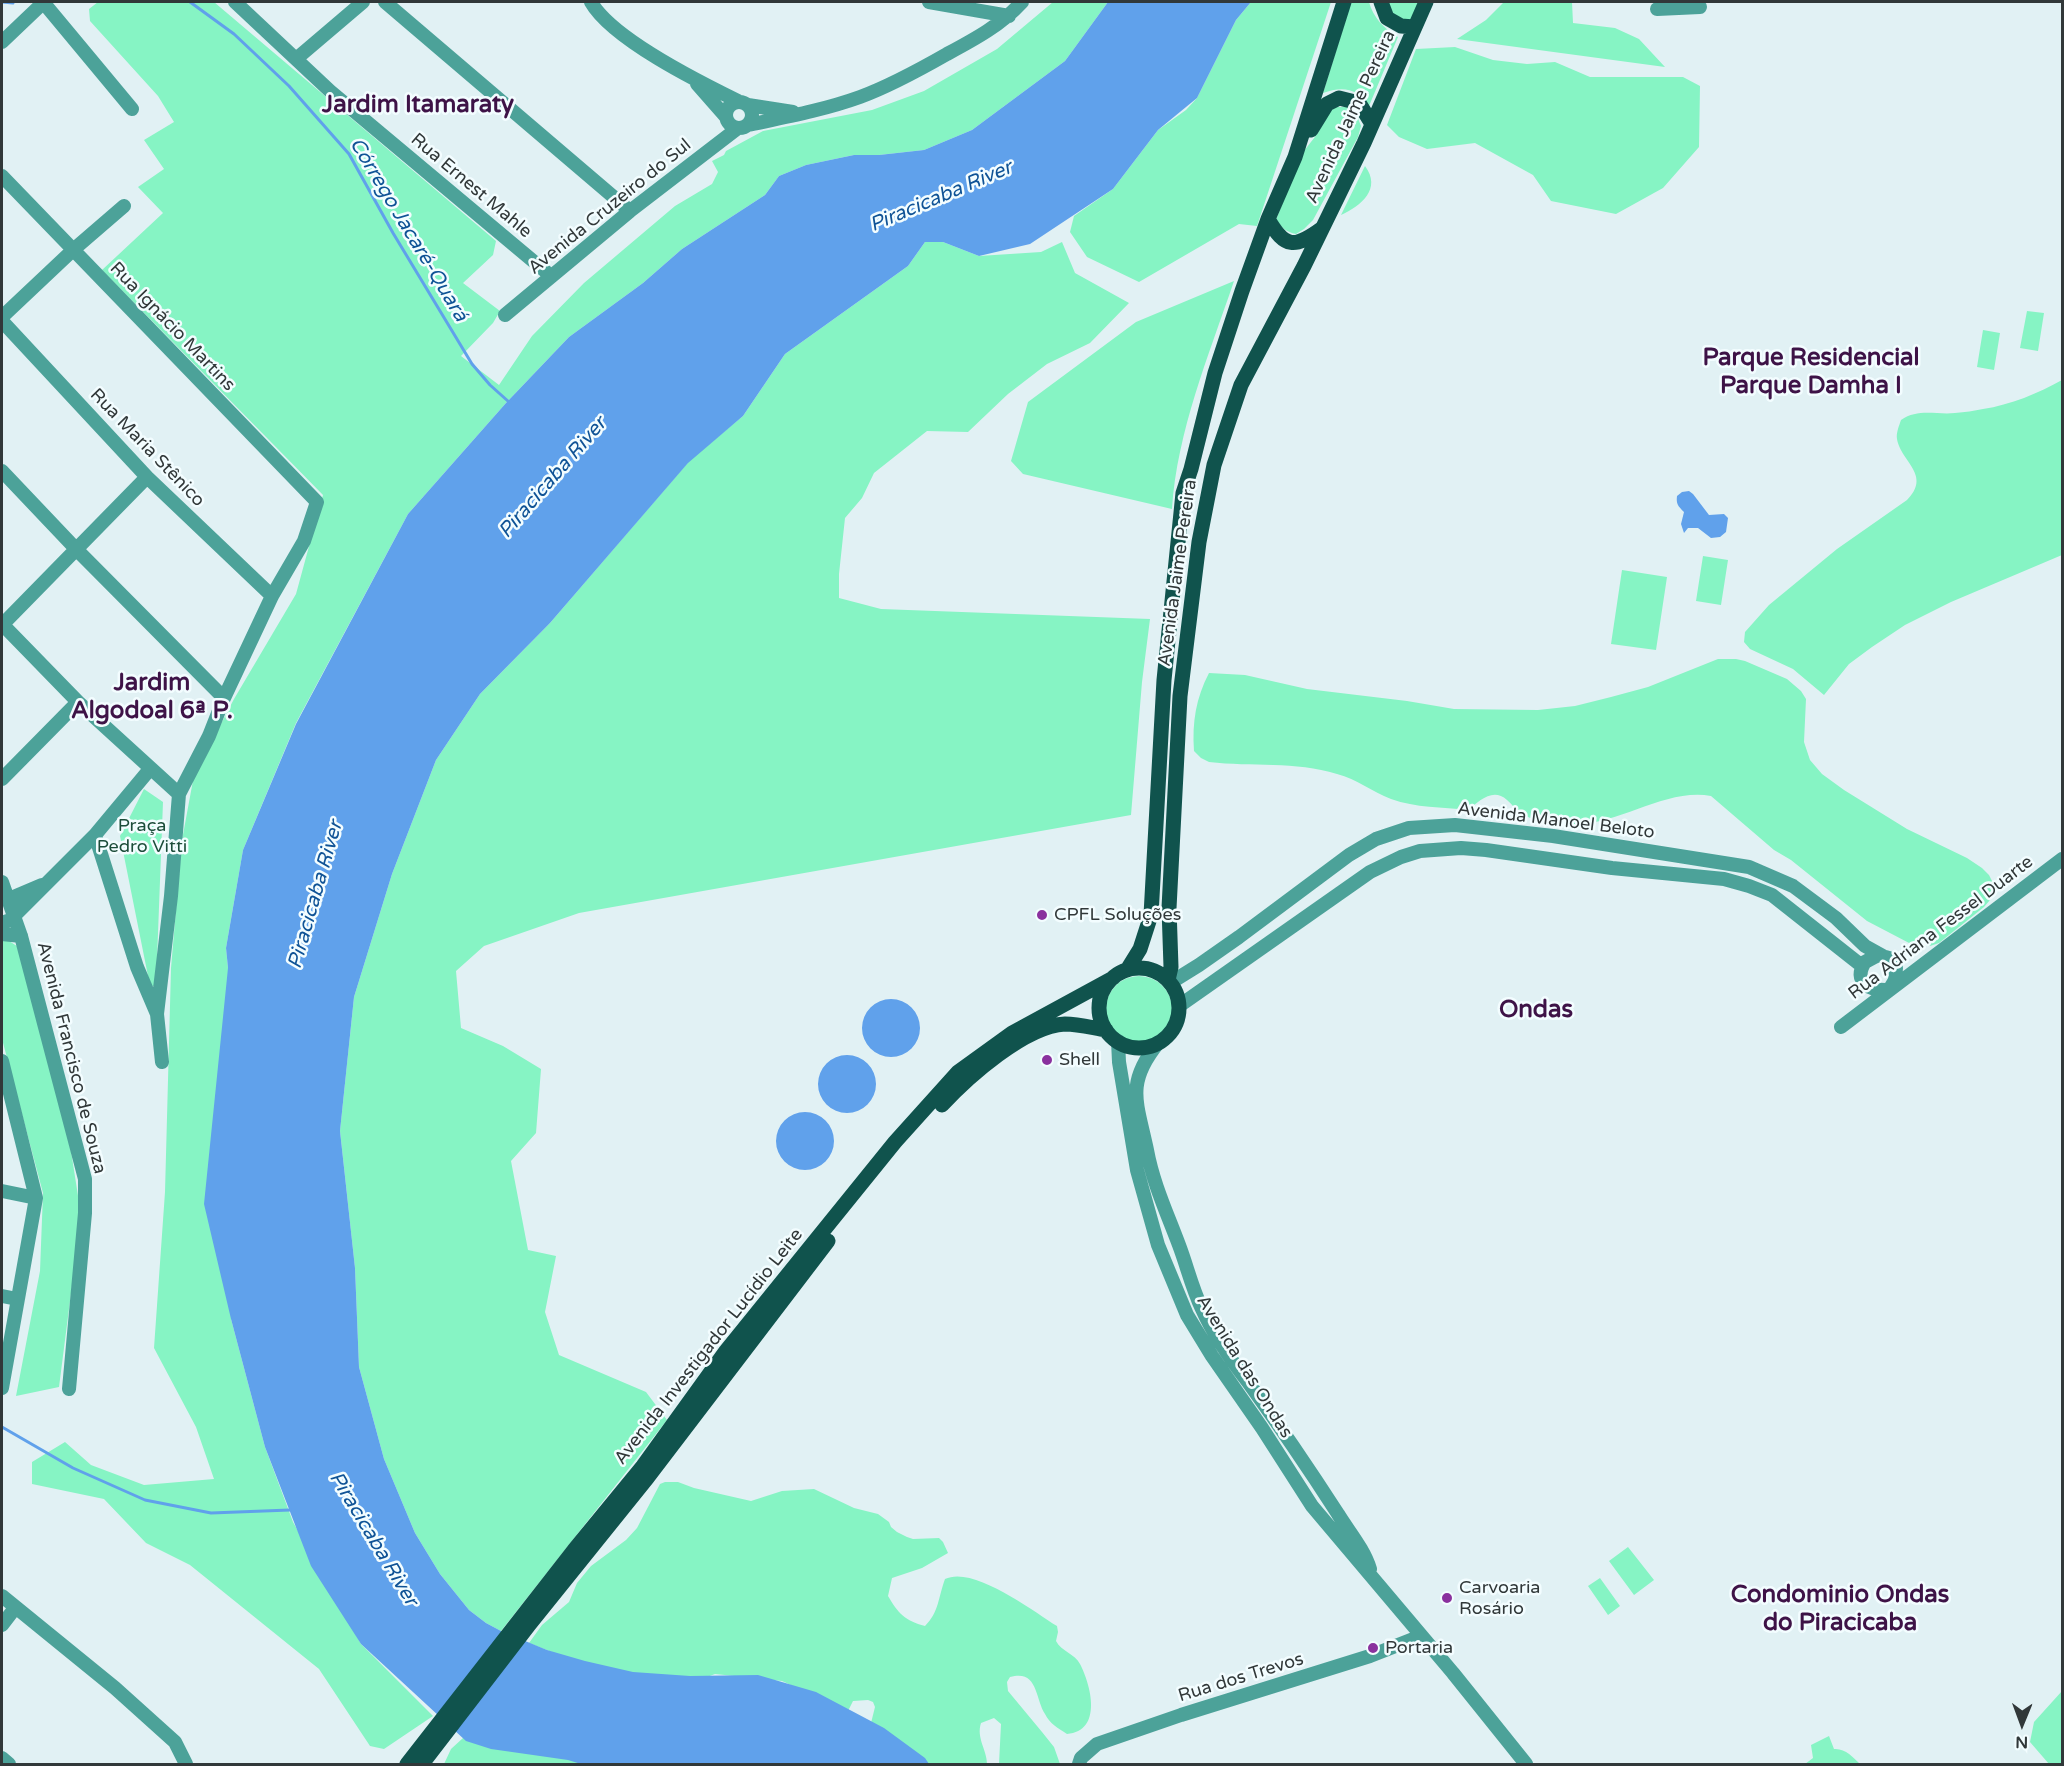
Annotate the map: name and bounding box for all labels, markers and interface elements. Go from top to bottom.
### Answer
street label: Avenida Jaime Pereira [1301,27,1401,207]
district label: Jardim Itamaraty [322,92,514,120]
street label: Rua Ernest Mahle [406,129,536,243]
water label: Córrego Jacaré-Quará [344,134,472,326]
street label: Avenida Cruzeiro do Sul [524,135,696,279]
water label: Piracicaba River [866,156,1016,238]
street label: Rua Ignácio Martins [105,258,239,396]
district label: Parque Residencial Parque Damha I [1702,345,1920,401]
street label: Rua Maria Stênico [85,384,209,512]
water label: Piracicaba River [494,413,612,543]
street label: Avenida Jaime Pereira [1154,478,1202,668]
district label: Jardim Algodoal 6ª P. [71,670,233,726]
street label: Avenida Manoel Beloto [1456,798,1656,844]
park label: Praça Pedro Vitti [97,815,187,858]
water label: Piracicaba River [283,818,349,972]
street label: Rua Adriana Fessel Duarte [1844,851,2038,1005]
place label: CPFL Soluções [1054,904,1181,926]
marker: CPFL Soluções [1035,908,1049,922]
street label: Avenida Francisco de Souza [32,940,110,1176]
district label: Ondas [1499,997,1573,1025]
place label: Shell [1059,1049,1100,1071]
marker: Shell [1040,1053,1054,1067]
street label: Avenida Investigador Lucídio Leite [610,1225,808,1469]
street label: Avenida das Ondas [1191,1292,1297,1442]
water label: Piracicaba River [323,1467,423,1611]
place label: Carvoaria Rosário [1459,1577,1540,1620]
district label: Condominio Ondas do Piracicaba [1731,1582,1949,1638]
marker: Carvoaria Rosário [1440,1591,1454,1605]
place label: Portaria [1385,1637,1453,1659]
marker: Portaria [1366,1641,1380,1655]
street label: Rua dos Trevos [1176,1649,1306,1707]
north arrow [1992,1694,2052,1754]
text: N [2015,1732,2028,1752]

